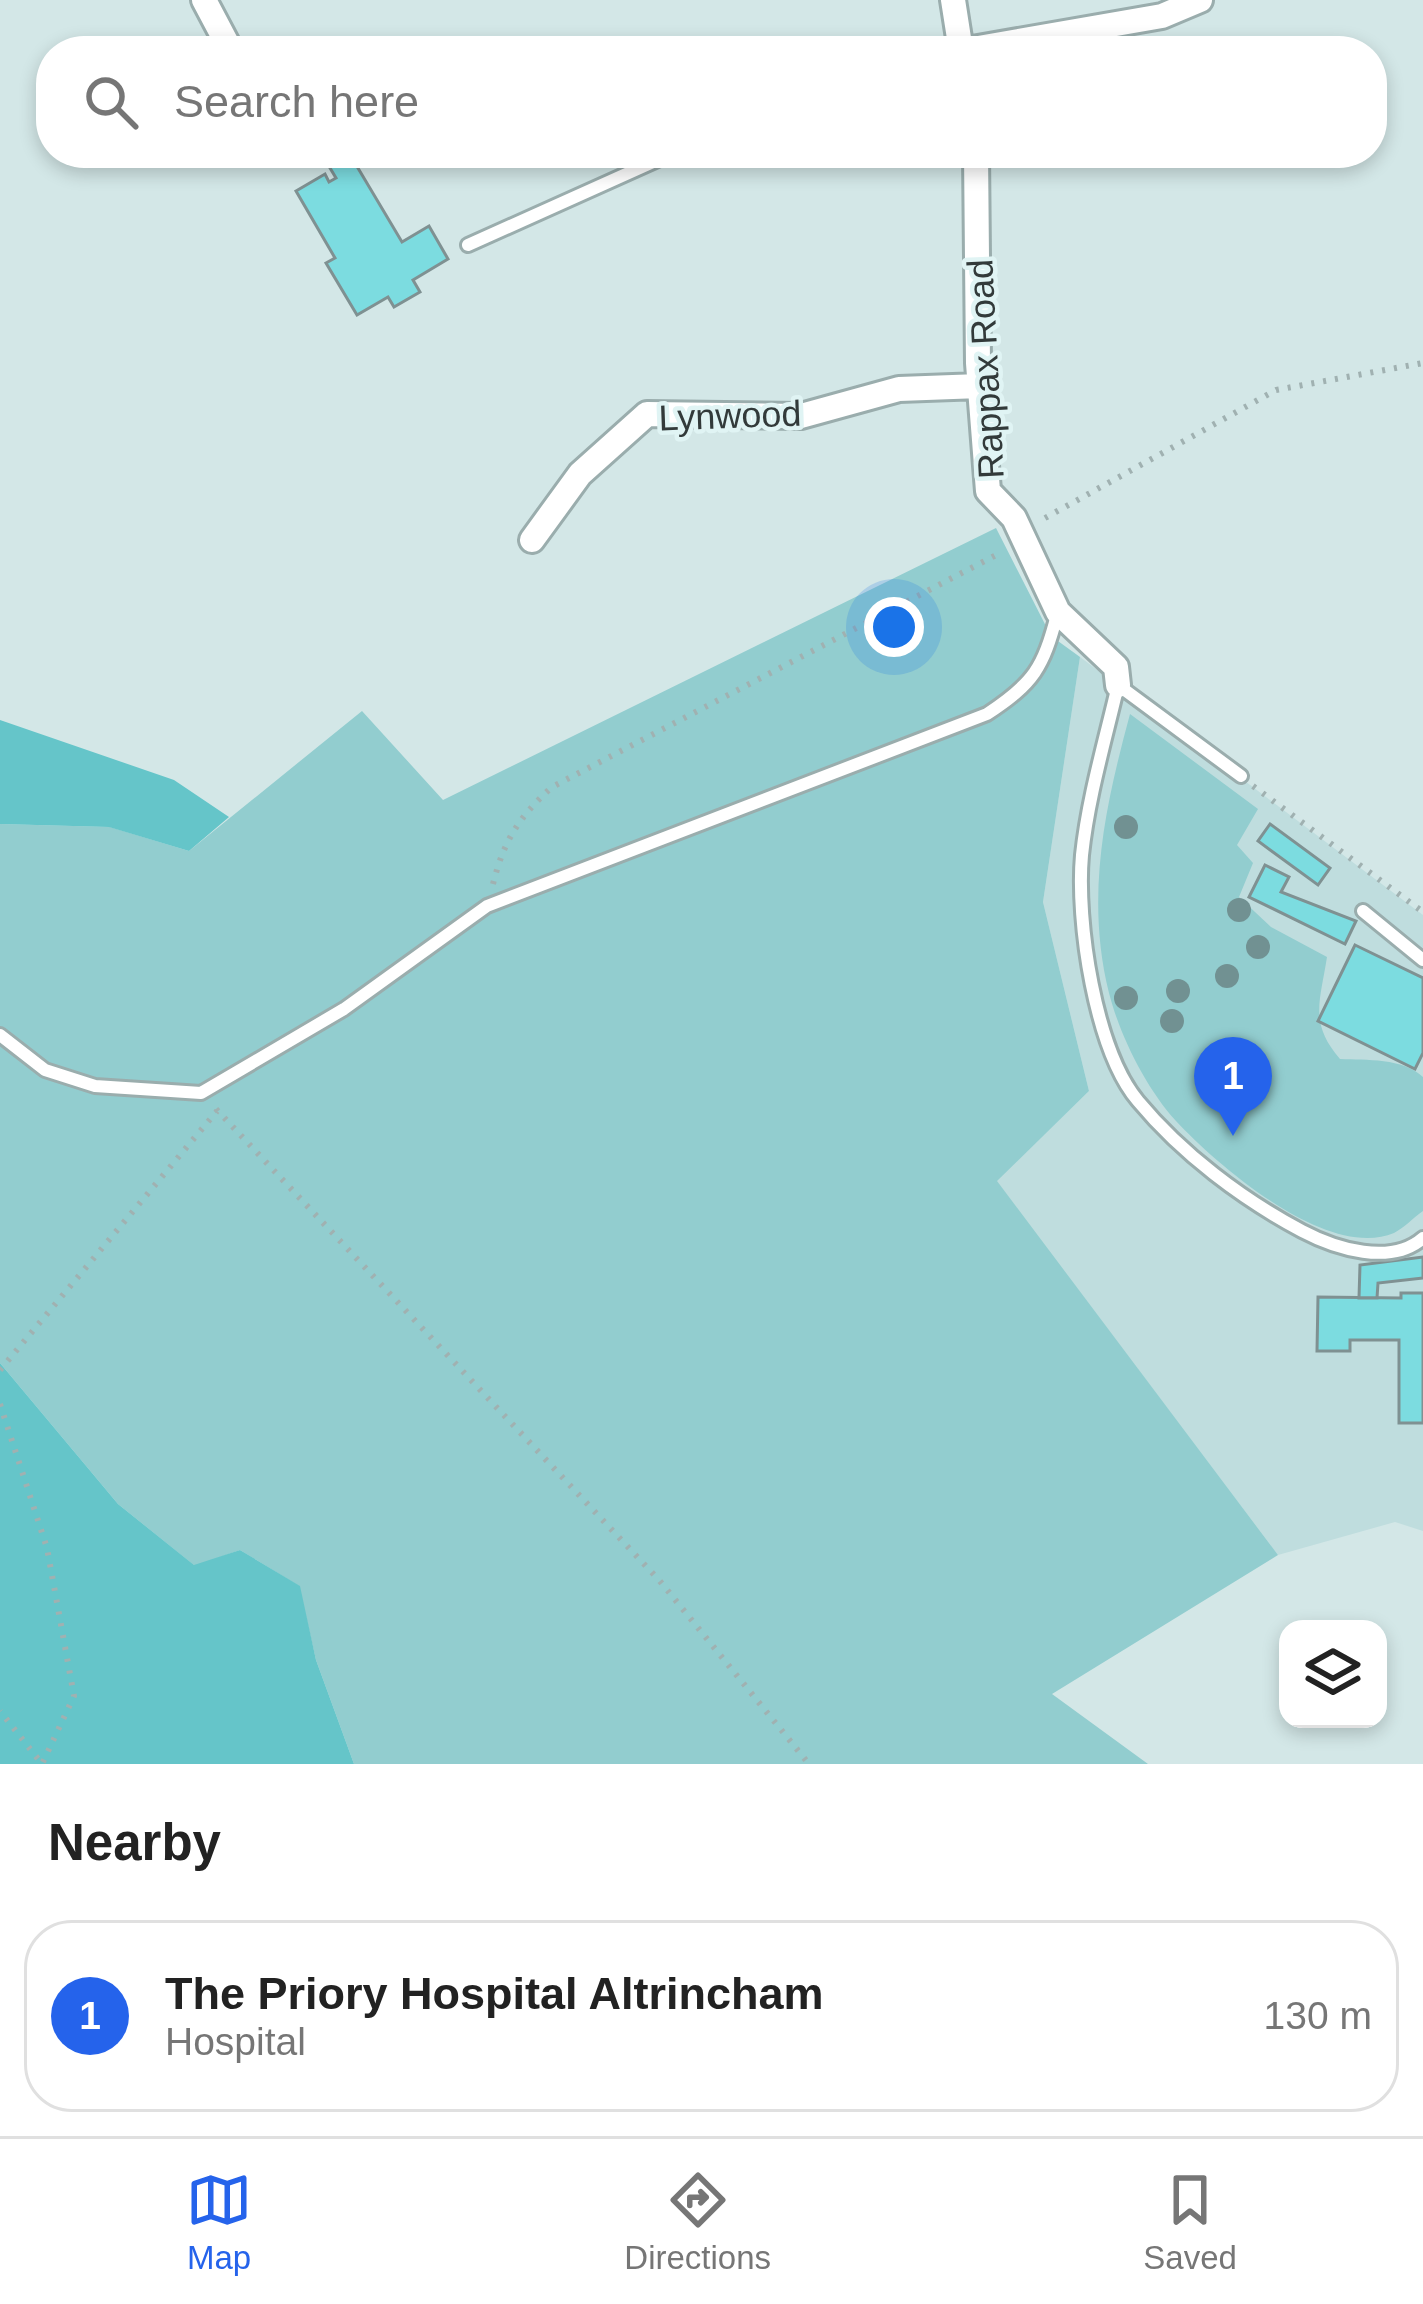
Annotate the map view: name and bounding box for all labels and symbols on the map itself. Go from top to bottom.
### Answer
street label: Rappax Road [959,258,1012,480]
street label: Lynwood [658,393,802,438]
your location [864,597,924,657]
pin: 1 [1194,1037,1272,1136]

